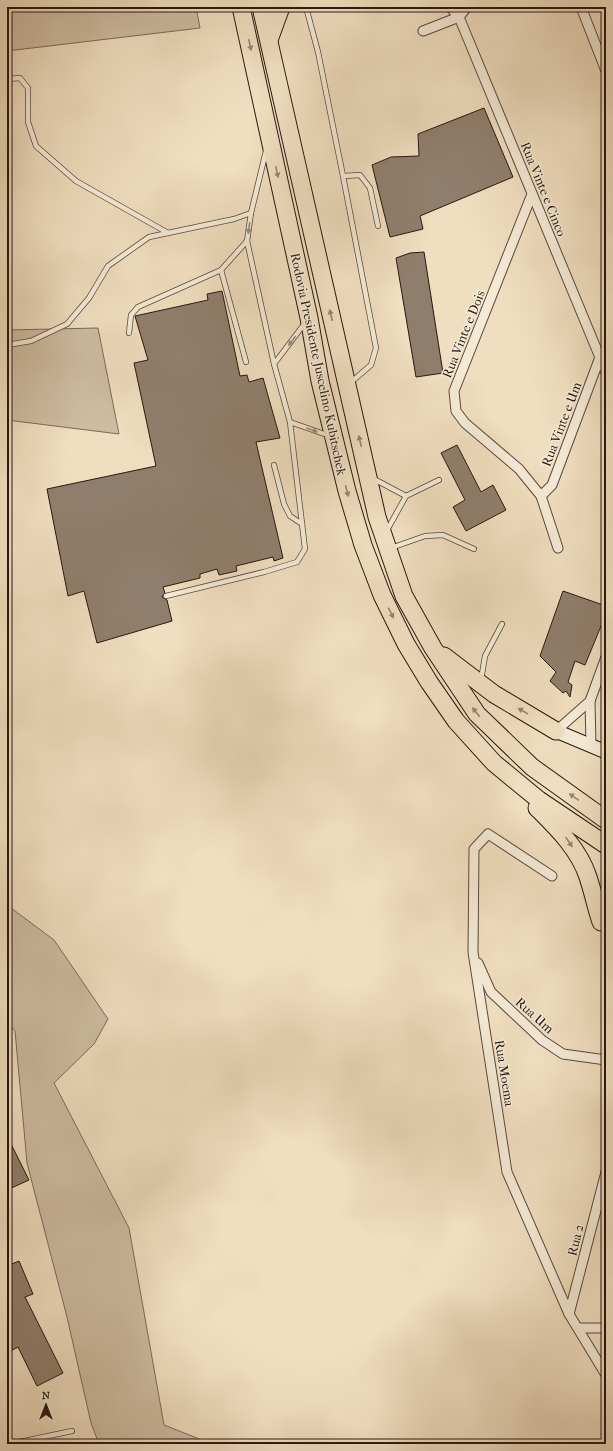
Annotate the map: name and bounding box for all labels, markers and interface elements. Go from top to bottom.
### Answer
one-way arrow [247,39,253,51]
street label: Rua Vinte e Cinco [518,140,569,239]
one-way arrow [275,166,281,178]
one-way arrow [246,222,252,234]
street label: Rodovia Presidente Juscelino Kubitschek [288,251,350,477]
street label: Rua Vinte e Dois [439,288,488,380]
one-way arrow [327,309,333,321]
one-way arrow [287,336,296,347]
street label: Rua Vinte e Um [539,380,584,468]
one-way arrow [307,427,319,433]
one-way arrow [356,435,362,448]
one-way arrow [344,485,350,497]
one-way arrow [388,607,394,618]
one-way arrow [472,707,481,718]
one-way arrow [517,708,529,715]
one-way arrow [569,793,580,801]
one-way arrow [565,837,573,847]
street label: Rua Um [512,994,557,1037]
street label: Rua Moema [492,1039,517,1108]
street label: Rua 2 [564,1222,587,1257]
north arrow [26,1385,66,1425]
text: N [42,1389,51,1402]

